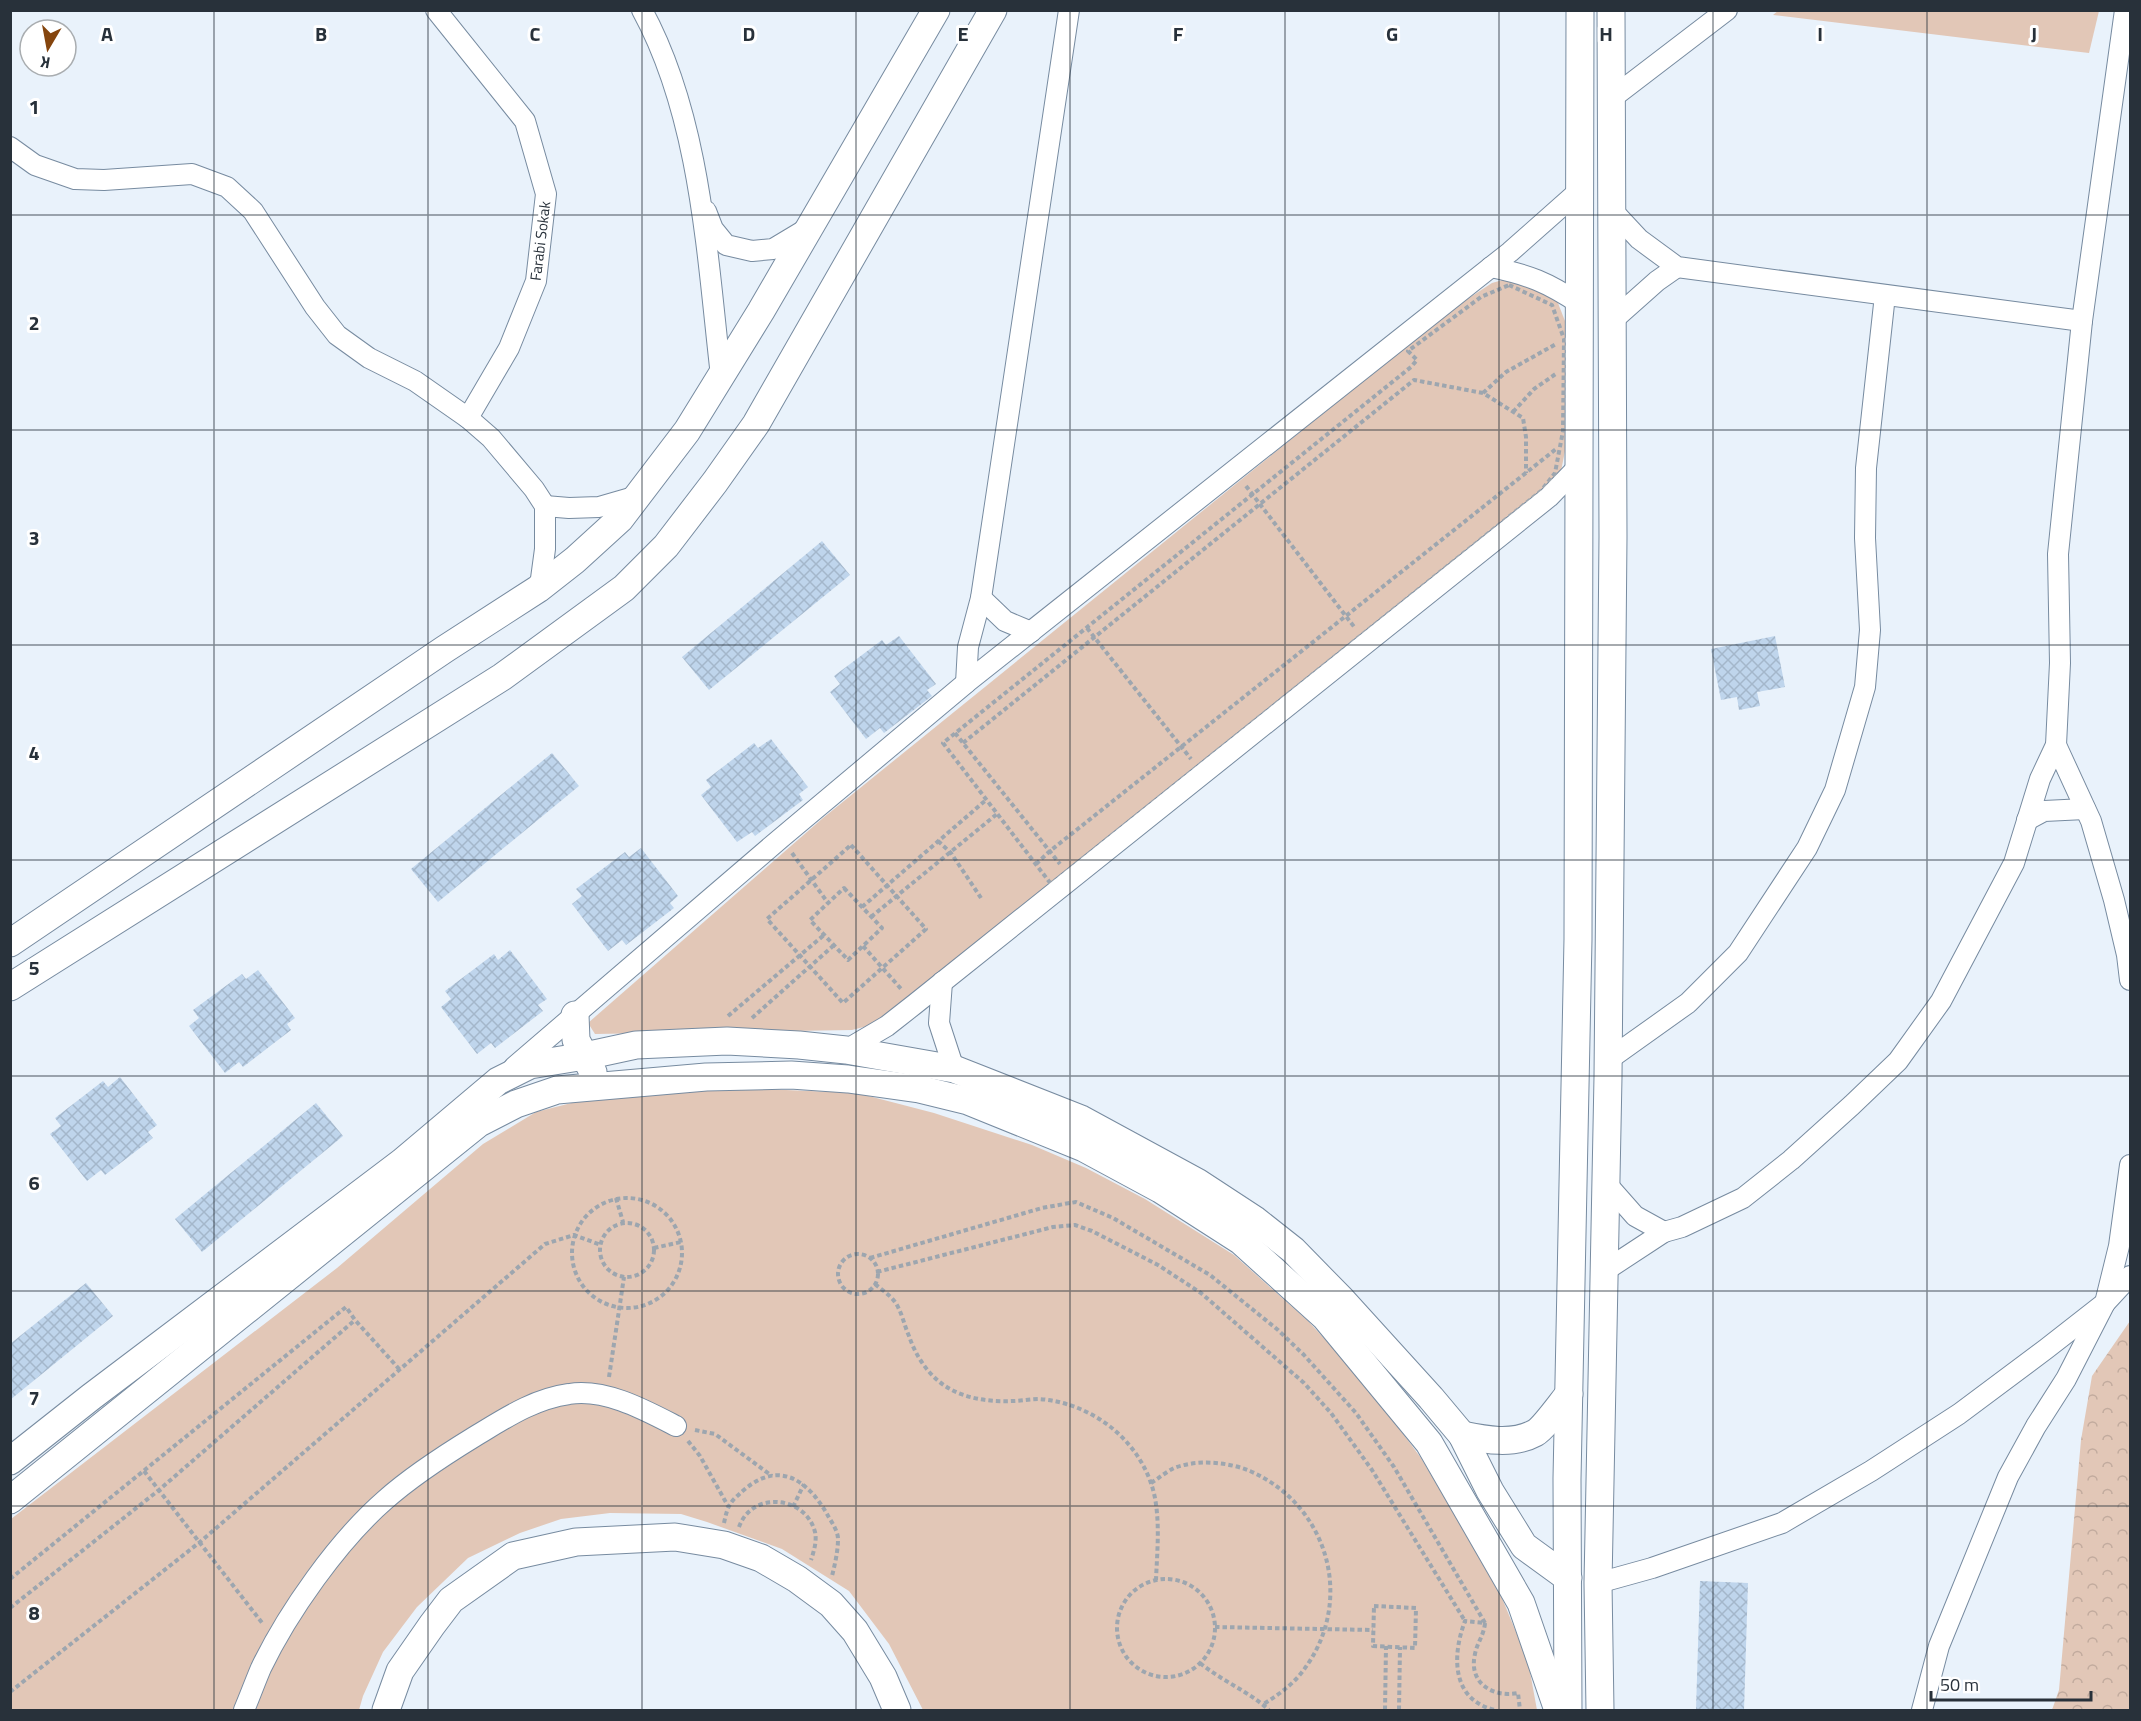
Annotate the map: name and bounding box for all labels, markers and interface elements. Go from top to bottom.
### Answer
north arrow [18,18,78,78]
text: A [101,18,113,49]
text: B [315,18,327,49]
text: C [530,18,541,49]
text: D [743,18,755,49]
text: E [957,18,969,49]
text: F [1173,18,1184,49]
text: G [1386,18,1398,49]
text: H [1599,18,1613,49]
text: I [1817,18,1823,49]
text: J [2031,18,2037,49]
text: K [38,50,52,75]
text: 1 [28,91,40,122]
street label: Farabi Sokak [524,200,556,282]
text: 2 [28,307,40,338]
text: 3 [28,522,40,553]
text: 4 [28,737,40,768]
text: 5 [28,952,40,983]
text: 6 [28,1167,40,1198]
text: 7 [28,1382,40,1413]
text: 8 [28,1597,40,1628]
scale bar [1931,1664,2092,1702]
text: 50 m [1940,1671,1979,1698]

